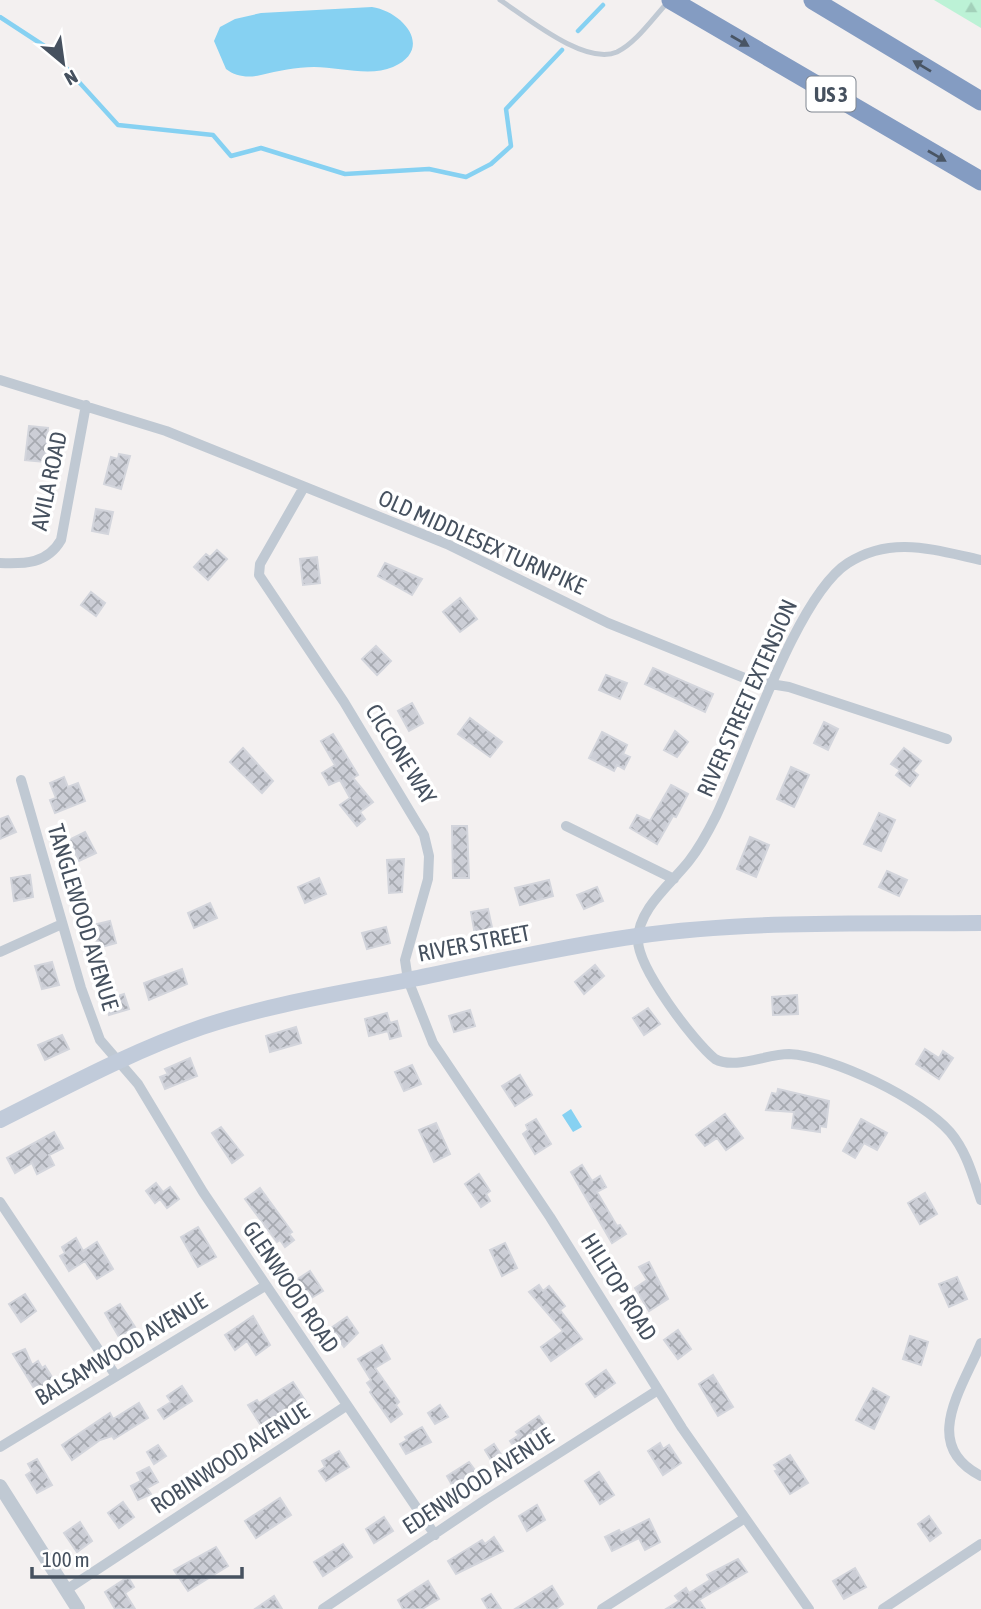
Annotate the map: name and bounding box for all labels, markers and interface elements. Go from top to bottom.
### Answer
north arrow [28,28,98,98]
one-way arrow [731,34,750,47]
one-way arrow [913,59,932,72]
text: N [61,66,81,90]
road number: US 3 [806,76,856,112]
one-way arrow [927,149,946,162]
street label: AVILA ROAD [26,429,72,533]
street label: OLD MIDDLESEX TURNPIKE [374,485,590,600]
street label: RIVER STREET EXTENSION [692,595,802,801]
street label: CICCONE WAY [360,699,442,809]
street label: TANGLEWOOD AVENUE [42,821,124,1013]
street label: RIVER STREET [416,919,532,967]
street label: GLENWOOD ROAD [238,1216,344,1358]
street label: HILLTOP ROAD [576,1229,662,1345]
street label: BALSAMWOOD AVENUE [30,1287,212,1411]
street label: ROBINWOOD AVENUE [146,1397,314,1519]
street label: EDENWOOD AVENUE [398,1423,558,1539]
scale bar [32,1536,242,1580]
text: 100 m [42,1547,90,1571]

